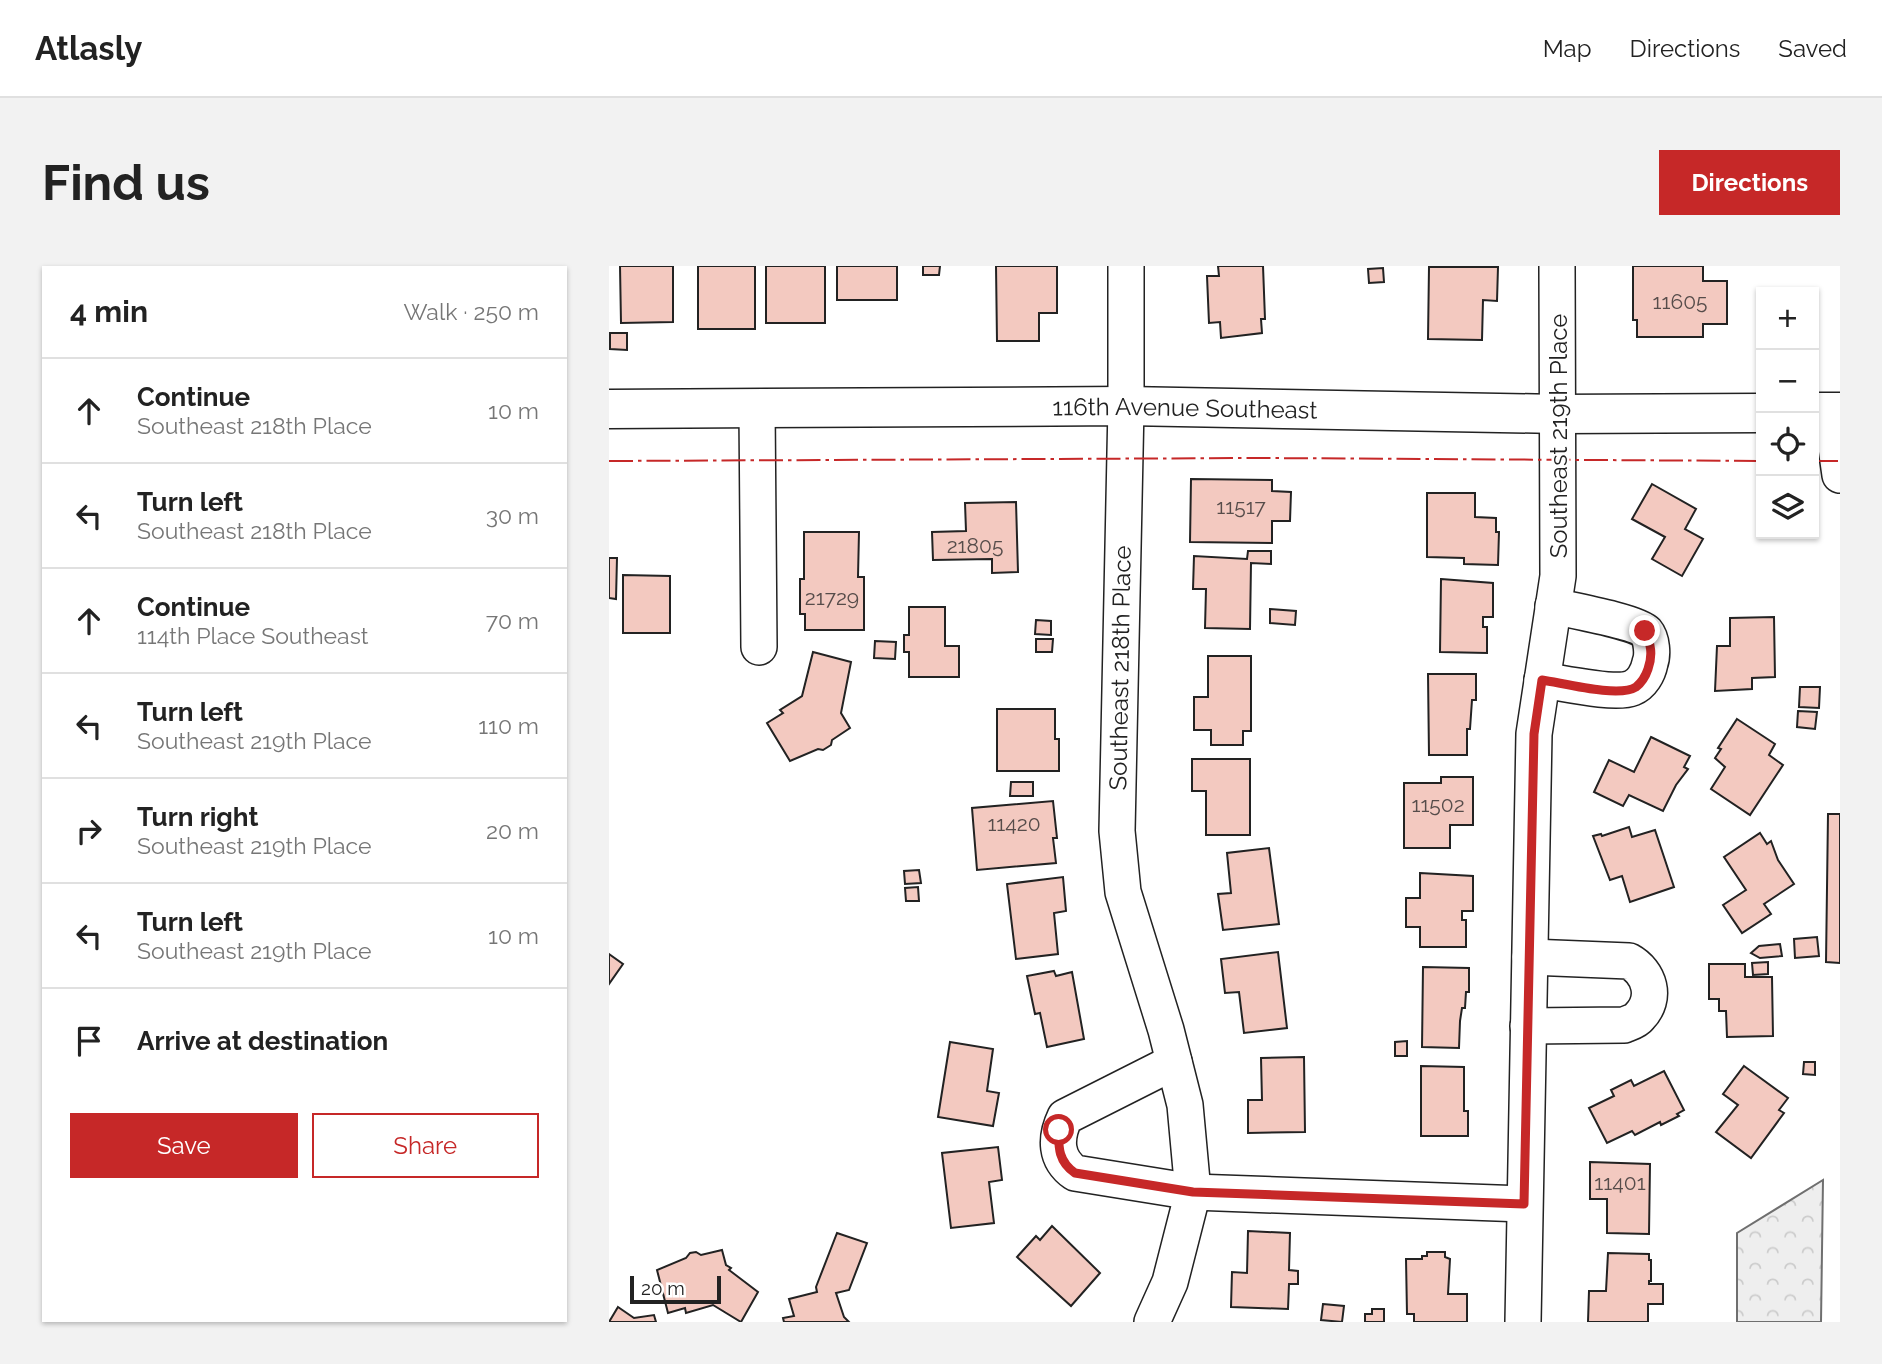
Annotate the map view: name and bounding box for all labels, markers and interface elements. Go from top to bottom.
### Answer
text: Atlasly [35,29,142,68]
text: Map [1543,34,1592,63]
text: Directions [1630,34,1740,63]
text: Saved [1778,34,1847,63]
button: Directions [1659,150,1840,215]
text: Find us [42,154,210,211]
map controls [1756,287,1819,539]
button: + [1756,287,1819,350]
house number: 11605 [1653,289,1707,314]
text: 4 min [70,294,148,329]
text: Walk · 250 m [404,298,539,325]
street label: Southeast 219th Place [1544,314,1573,558]
button: − [1756,350,1819,413]
text: Continue [137,382,250,412]
street label: 116th Avenue Southeast [1052,391,1318,424]
icon: ahead [70,392,108,430]
text: 10 m [488,397,539,424]
text: Southeast 218th Place [137,412,372,439]
button: locate [1756,413,1819,476]
button: layers [1756,476,1819,539]
text: Turn left [137,487,243,517]
house number: 11517 [1216,494,1267,519]
icon: left [70,497,108,535]
text: 30 m [486,502,539,529]
text: Southeast 218th Place [137,517,372,544]
house number: 21805 [947,533,1003,558]
street label: Southeast 218th Place [1103,545,1137,791]
house number: 21729 [805,585,859,610]
text: Continue [137,592,250,622]
icon: ahead [70,602,108,640]
text: 70 m [486,607,539,634]
route end [1629,615,1660,646]
text: 114th Place Southeast [137,622,368,649]
text: Turn left [137,697,243,727]
icon: left [70,707,108,745]
text: 110 m [478,712,539,739]
text: Southeast 219th Place [137,727,372,754]
house number: 11502 [1411,792,1465,817]
text: Turn right [137,802,258,832]
house number: 11420 [987,811,1041,836]
icon: right [70,812,108,850]
text: 20 m [486,817,539,844]
text: Southeast 219th Place [137,832,372,859]
text: Turn left [137,907,243,937]
icon: left [70,917,108,955]
text: 10 m [488,922,539,949]
text: Southeast 219th Place [137,937,372,964]
icon: arrive [70,1022,108,1060]
text: Arrive at destination [137,1026,388,1056]
button: Save [70,1113,298,1178]
button: Share [312,1113,539,1178]
route start [1043,1114,1074,1145]
house number: 11401 [1594,1170,1646,1195]
scale bar [630,1273,721,1305]
text: 20 m [641,1277,685,1299]

